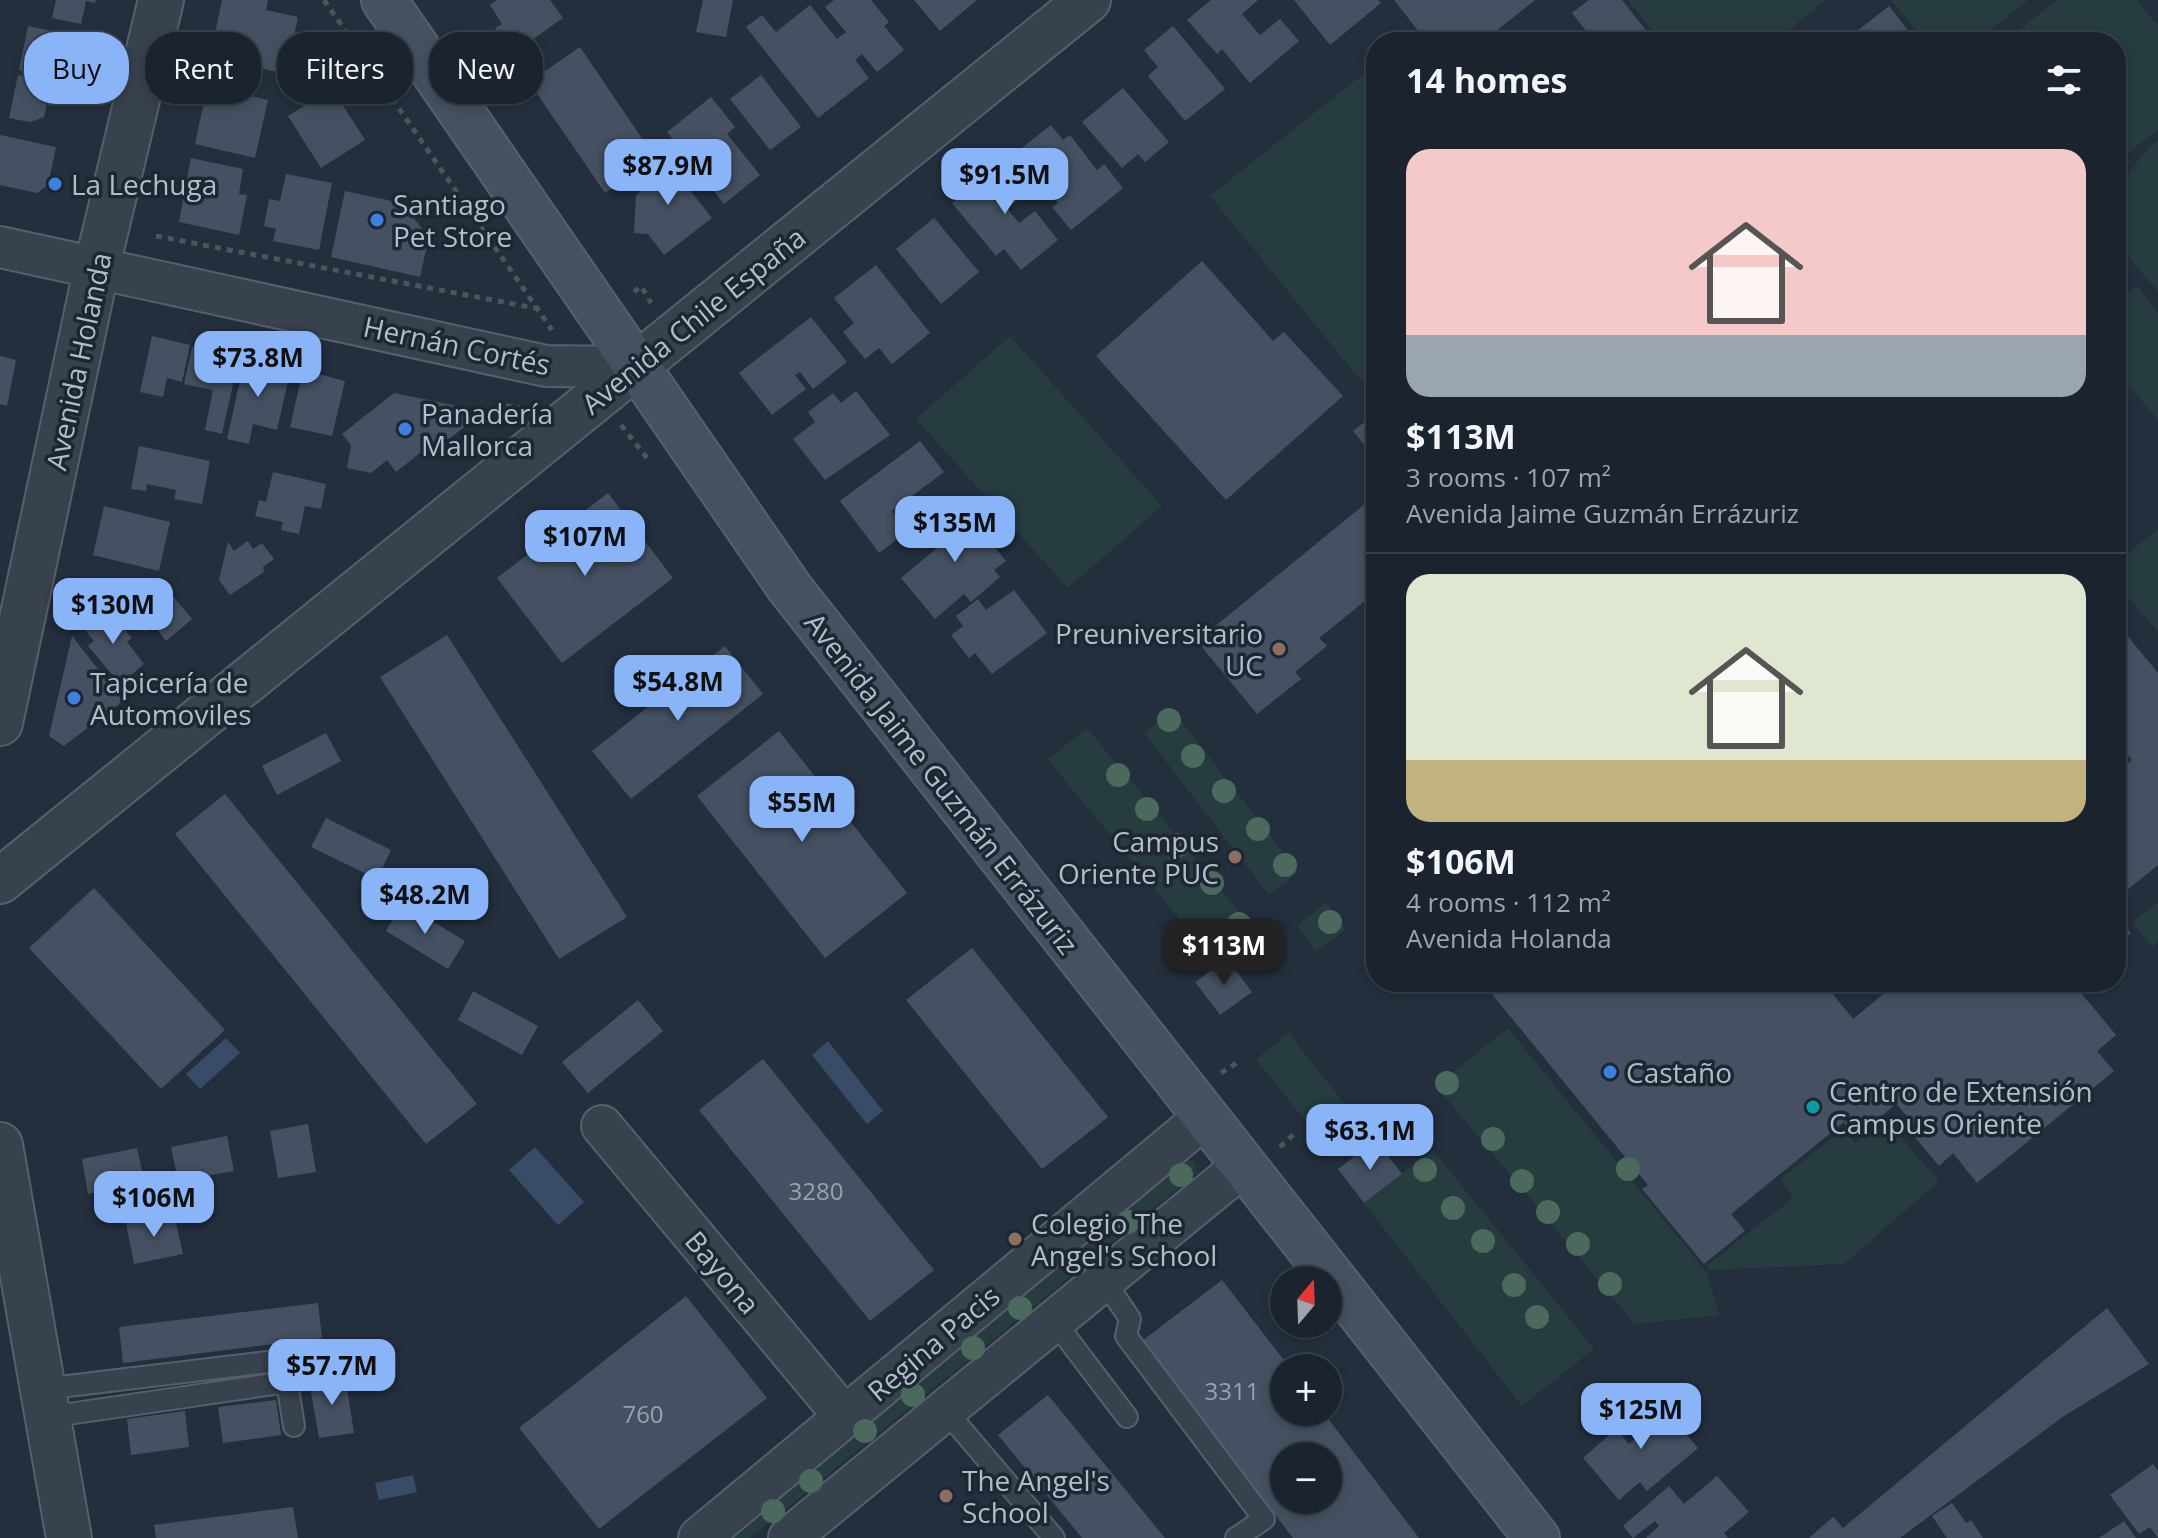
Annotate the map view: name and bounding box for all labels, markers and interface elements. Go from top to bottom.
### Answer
chip: Buy [24,32,129,104]
chip: Rent [145,32,261,104]
chip: Filters [277,32,413,104]
chip: New [429,32,543,104]
text: 14 homes [1406,57,1567,103]
icon: filters [2042,58,2086,102]
pin: $87.9M [603,139,733,207]
text: $87.9M [622,147,714,183]
pin: $91.5M [940,148,1070,216]
text: $91.5M [959,156,1051,192]
place label: La Lechuga [71,165,217,203]
marker: La Lechuga [46,175,64,193]
place label: Santiago Pet Store [393,185,512,255]
icon: home [1674,201,1818,345]
marker: Santiago Pet Store [368,211,386,229]
street label: Avenida Chile España [573,218,813,422]
street label: Avenida Holanda [36,249,120,473]
street label: Hernán Cortés [360,307,554,383]
pin: $73.8M [193,331,323,399]
text: $73.8M [212,339,304,375]
place label: Panadería Mallorca [421,394,553,464]
text: $113M [1406,413,1516,459]
marker: Panadería Mallorca [396,420,414,438]
text: 3 rooms · 107 m² [1406,459,1611,495]
text: Avenida Jaime Guzmán Errázuriz [1406,495,1799,531]
pin: $135M [899,496,1011,564]
text: $135M [913,504,997,540]
pin: $107M [529,510,641,578]
text: $107M [543,518,627,554]
pin: $130M [57,578,169,646]
text: $130M [71,586,155,622]
street label: Avenida Jaime Guzmán Errázuriz [797,605,1087,961]
place label: Preuniversitario UC [1055,614,1263,684]
icon: home [1674,626,1818,770]
marker: Preuniversitario UC [1270,640,1288,658]
pin: $54.8M [613,655,743,723]
place label: Tapicería de Automoviles [90,663,252,733]
text: $54.8M [632,663,724,699]
marker: Tapicería de Automoviles [65,689,83,707]
pin: $55M [755,776,849,844]
text: $55M [767,784,837,820]
place label: Campus Oriente PUC [1058,822,1219,892]
text: $106M [1406,838,1516,884]
marker: Campus Oriente PUC [1226,848,1244,866]
pin: $48.2M [360,868,490,936]
text: $48.2M [379,876,471,912]
text: 4 rooms · 112 m² [1406,884,1611,920]
pin: $113M [1168,919,1280,987]
text: Avenida Holanda [1406,920,1612,956]
text: $113M [1182,927,1266,963]
place label: Castaño [1626,1053,1732,1091]
marker: Castaño [1601,1063,1619,1081]
place label: Centro de Extensión Campus Oriente [1829,1072,2093,1142]
marker: Centro de Extensión Campus Oriente [1804,1098,1822,1116]
pin: $63.1M [1305,1104,1435,1172]
text: $63.1M [1324,1112,1416,1148]
pin: $106M [98,1171,210,1239]
house number: 3280 [789,1174,843,1207]
text: $106M [112,1179,196,1215]
place label: Colegio The Angel's School [1031,1204,1217,1274]
street label: Bayona [677,1223,769,1321]
marker: Colegio The Angel's School [1006,1230,1024,1248]
north arrow [1270,1266,1342,1338]
map controls [1270,1266,1342,1514]
street label: Regina Pacis [859,1277,1007,1409]
pin: $57.7M [267,1339,397,1407]
text: $57.7M [286,1347,378,1383]
button: + [1270,1354,1342,1426]
house number: 3311 [1205,1374,1259,1407]
pin: $125M [1585,1383,1697,1451]
text: $125M [1599,1391,1683,1427]
house number: 760 [622,1397,664,1430]
button: − [1270,1442,1342,1514]
place label: The Angel's School [962,1461,1110,1531]
marker: The Angel's School [937,1487,955,1505]

